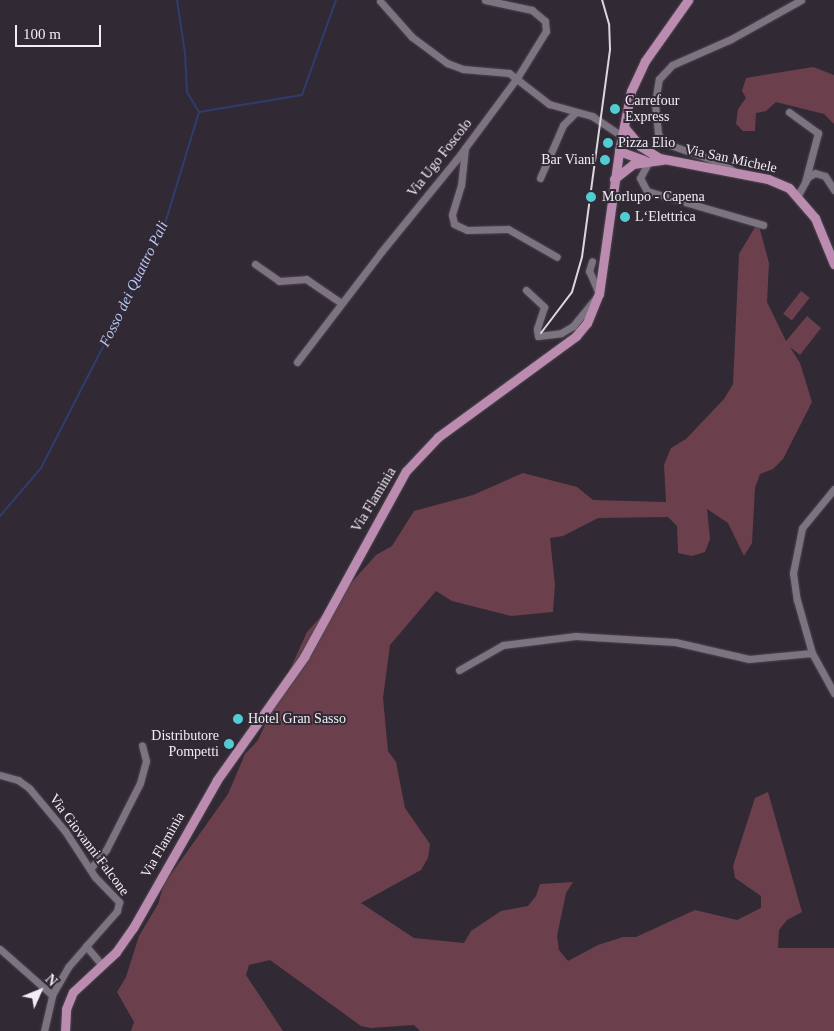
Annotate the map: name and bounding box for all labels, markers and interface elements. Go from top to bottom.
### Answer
scale bar [18,15,104,47]
text: 100 m [23,26,61,42]
place label: Carrefour Express [625,93,679,125]
marker: Carrefour Express [609,103,621,115]
street label: Via Ugo Foscolo [404,115,476,201]
place label: Pizza Elio [618,135,675,151]
marker: Pizza Elio [602,137,614,149]
street label: Via San Michele [684,141,778,177]
place label: Bar Viani [541,152,595,168]
marker: Bar Viani [599,154,611,166]
place label: Morlupo - Capena [602,189,705,205]
marker: Morlupo - Capena [584,190,598,204]
place label: L‘Elettrica [635,209,696,225]
marker: L‘Elettrica [619,211,631,223]
water label: Fosso dei Quattro Pali [96,218,172,350]
street label: Via Flaminia [348,465,400,535]
place label: Hotel Gran Sasso [248,711,346,727]
marker: Hotel Gran Sasso [232,713,244,725]
place label: Distributore Pompetti [151,728,219,760]
marker: Distributore Pompetti [223,738,235,750]
street label: Via Giovanni Falcone [45,791,133,899]
street label: Via Flaminia [138,809,188,881]
north arrow [15,966,65,1016]
text: N [42,971,60,989]

